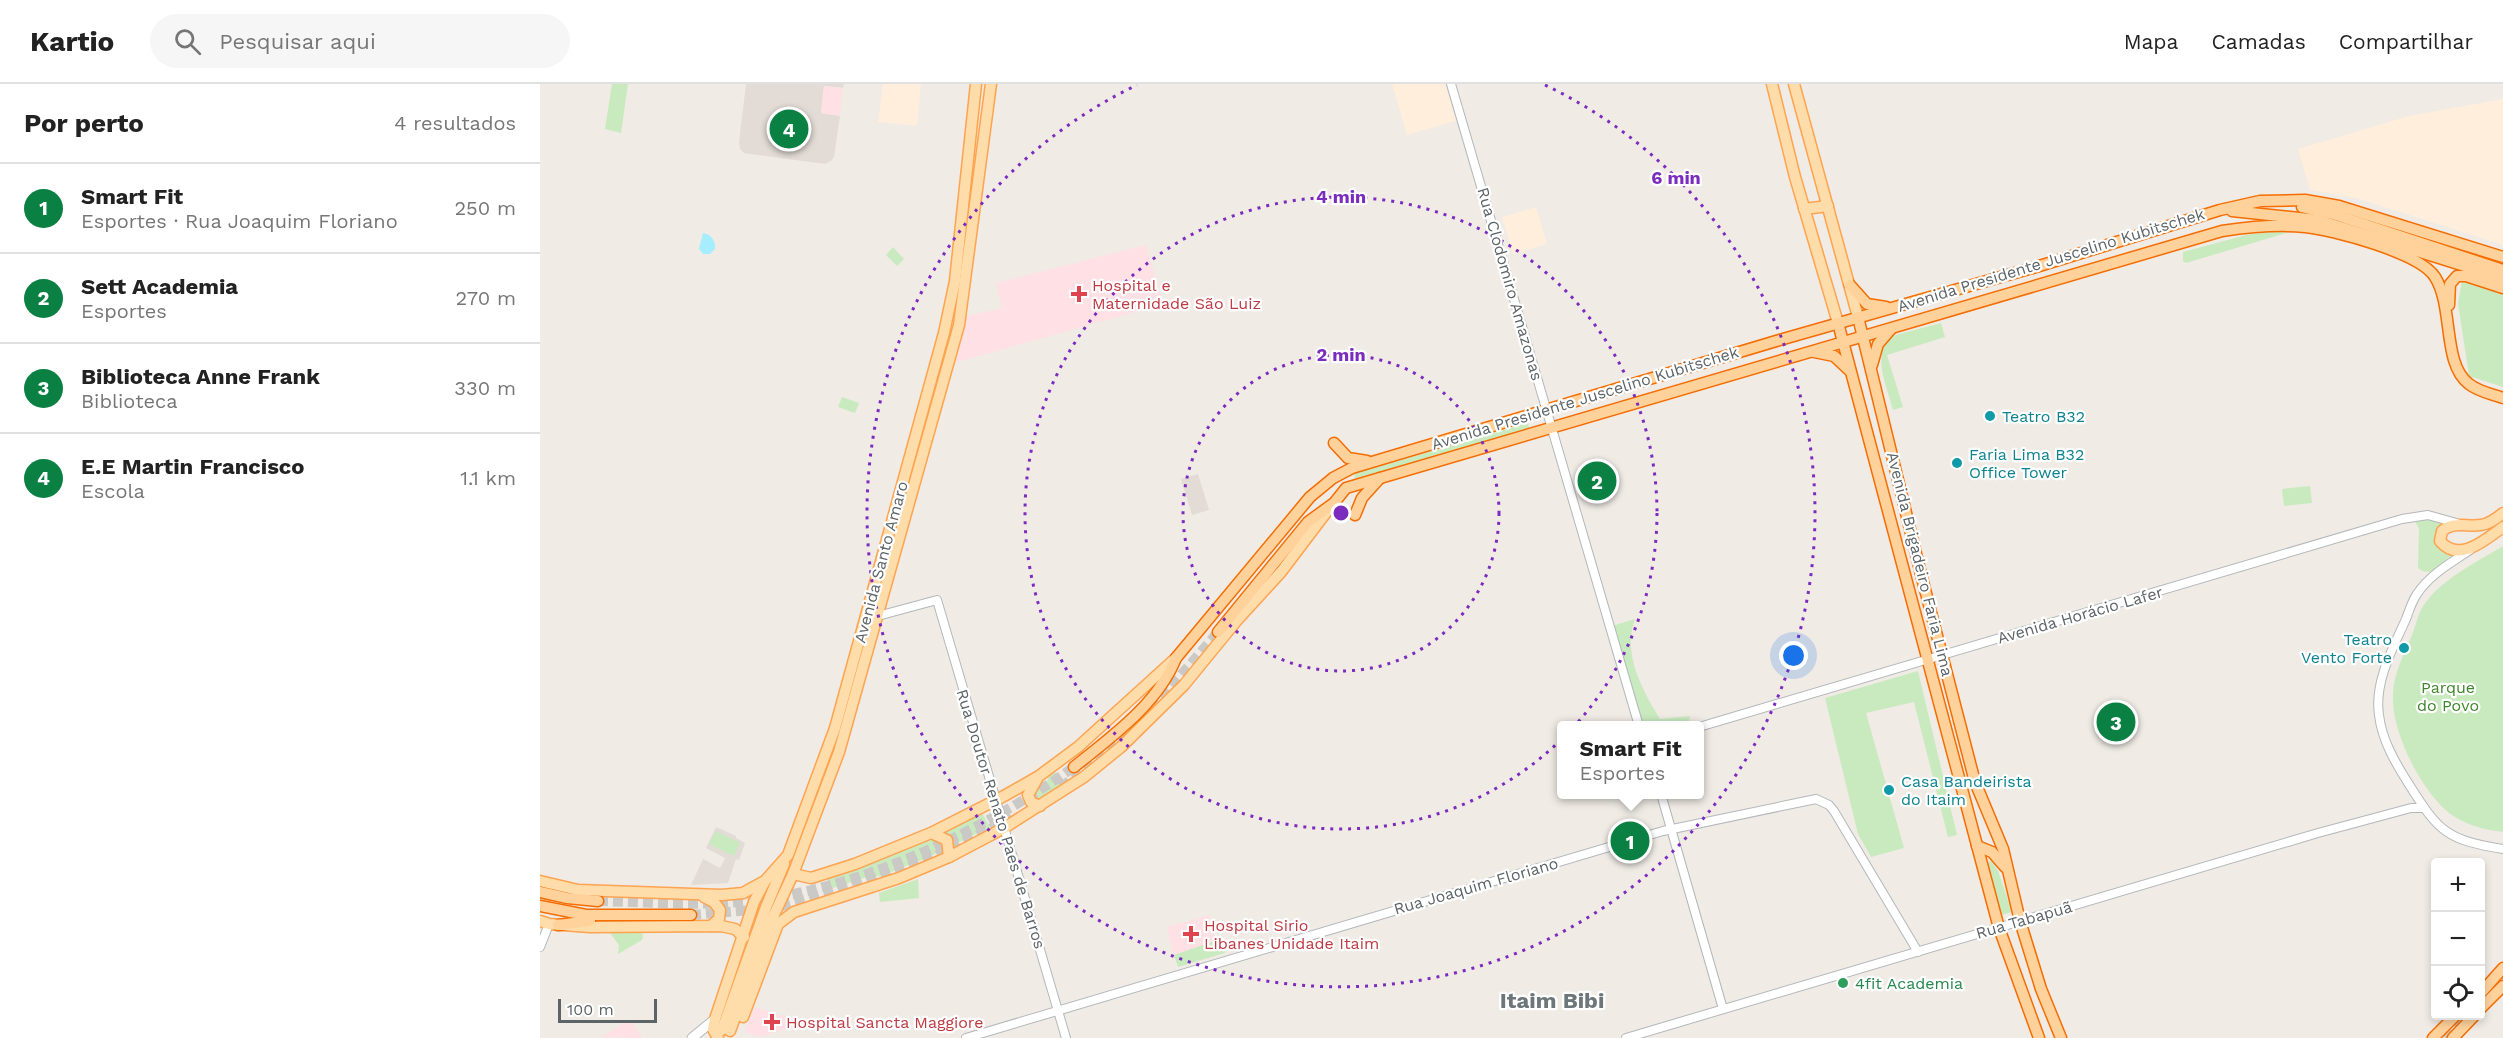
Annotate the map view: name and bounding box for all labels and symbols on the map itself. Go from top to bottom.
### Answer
pin: 4 [770,106,808,152]
text: 6 min [1651,167,1701,188]
street label: Rua Clodomiro Amazonas [1473,185,1547,383]
text: 4 min [1316,186,1366,207]
street label: Avenida Presidente Juscelino Kubitschek [1895,204,2207,316]
place label: Hospital e Maternidade São Luiz [1092,276,1261,313]
marker: Hospital e Maternidade São Luiz [1070,285,1088,303]
street label: Avenida Presidente Juscelino Kubitschek [1429,342,1741,454]
text: 2 min [1316,344,1366,365]
place label: Teatro B32 [2002,407,2085,426]
marker: Teatro B32 [1983,409,1997,423]
place label: Faria Lima B32 Office Tower [1969,445,2084,482]
street label: Avenida Brigadeiro Faria Lima [1883,450,1957,678]
marker: Faria Lima B32 Office Tower [1950,456,1964,470]
pin: 2 [1578,458,1616,504]
street label: Avenida Santo Amaro [850,479,912,645]
centre of rings [1331,503,1351,523]
street label: Avenida Horácio Lafer [1995,582,2165,648]
place label: Teatro Vento Forte [2301,630,2392,667]
your location [1779,641,1808,670]
marker: Teatro Vento Forte [2397,641,2411,655]
park label: Parque do Povo [2417,678,2479,715]
street label: Rua Doutor Renato Paes de Barros [952,687,1050,951]
pin: 3 [2096,700,2136,744]
place label: Casa Bandeirista do Itaim [1901,772,2032,809]
marker: Casa Bandeirista do Itaim [1882,783,1896,797]
pin: 1 [1610,818,1650,864]
street label: Rua Joaquim Floriano [1392,853,1560,919]
street label: Rua Tabapuã [1974,897,2074,943]
place label: Hospital Sirio Libanes Unidade Itaim [1204,916,1379,953]
marker: Hospital Sirio Libanes Unidade Itaim [1182,925,1200,943]
place label: 4fit Academia [1855,974,1963,993]
marker: 4fit Academia [1836,976,1850,990]
district label: Itaim Bibi [1500,988,1604,1013]
scale bar [558,996,657,1024]
marker: Hospital Sancta Maggiore [763,1013,781,1031]
place label: Hospital Sancta Maggiore [786,1013,983,1032]

